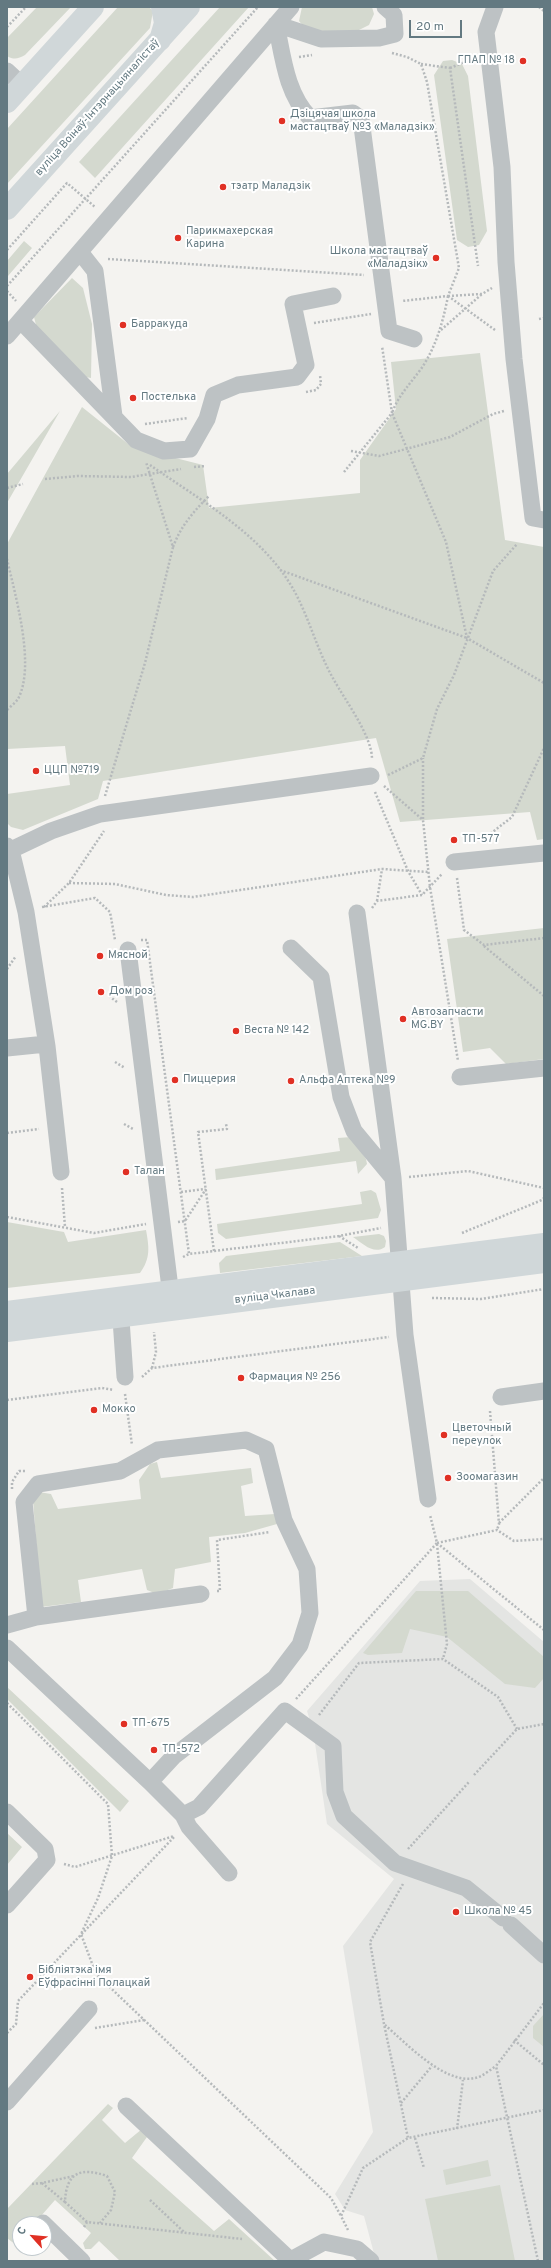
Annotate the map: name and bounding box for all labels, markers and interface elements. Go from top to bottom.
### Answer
scale bar [411,12,464,38]
text: 20 m [416,19,444,35]
street label: вуліца Воінаў-Інтэрнацыяналістаў [33,37,163,179]
place label: ГПАП № 18 [458,54,515,68]
marker: ГПАП № 18 [518,56,528,66]
place label: Дзіцячая школа мастацтваў №3 «Маладзік» [290,108,435,134]
marker: Дзіцячая школа мастацтваў №3 «Маладзік» [277,116,287,126]
place label: тэатр Маладзік [231,180,311,194]
marker: тэатр Маладзік [218,182,228,192]
place label: Парикмахерская Карина [186,225,273,251]
marker: Парикмахерская Карина [173,233,183,243]
place label: Школа мастацтваў «Маладзік» [330,245,428,271]
marker: Школа мастацтваў «Маладзік» [431,253,441,263]
place label: Барракуда [131,318,188,332]
marker: Барракуда [118,320,128,330]
place label: Постелька [141,391,196,405]
marker: Постелька [128,393,138,403]
place label: ЦЦП №719 [44,764,100,778]
marker: ЦЦП №719 [31,766,41,776]
place label: ТП-577 [462,833,499,847]
marker: ТП-577 [449,835,459,845]
place label: Мясной [108,949,148,963]
marker: Мясной [95,951,105,961]
place label: Дом роз [109,985,153,999]
marker: Дом роз [96,987,106,997]
place label: Автозапчасти MG.BY [411,1006,483,1032]
marker: Автозапчасти MG.BY [398,1014,408,1024]
place label: Веста № 142 [244,1024,309,1038]
marker: Веста № 142 [231,1026,241,1036]
place label: Пиццерия [183,1073,236,1087]
place label: Альфа Аптека №9 [299,1074,396,1088]
marker: Пиццерия [170,1075,180,1085]
marker: Альфа Аптека №9 [286,1076,296,1086]
place label: Талан [134,1165,165,1179]
marker: Талан [121,1167,131,1177]
street label: вуліца Чкалава [234,1285,316,1307]
place label: Фармация № 256 [249,1371,341,1385]
marker: Фармация № 256 [236,1373,246,1383]
place label: Мокко [102,1403,136,1417]
marker: Мокко [89,1405,99,1415]
place label: Цветочный переулок [452,1422,512,1448]
marker: Цветочный переулок [439,1430,449,1440]
place label: Зоомагазин [456,1471,518,1485]
marker: Зоомагазин [443,1473,453,1483]
place label: ТП-675 [132,1717,170,1731]
marker: ТП-675 [119,1719,129,1729]
place label: ТП-572 [162,1743,200,1757]
marker: ТП-572 [149,1745,159,1755]
place label: Школа № 45 [464,1905,532,1919]
marker: Школа № 45 [451,1907,461,1917]
place label: Бібліятэка імя Еўфрасінні Полацкай [38,1964,150,1990]
marker: Бібліятэка імя Еўфрасінні Полацкай [25,1972,35,1982]
north arrow [12,2216,52,2256]
text: С [14,2225,30,2237]

